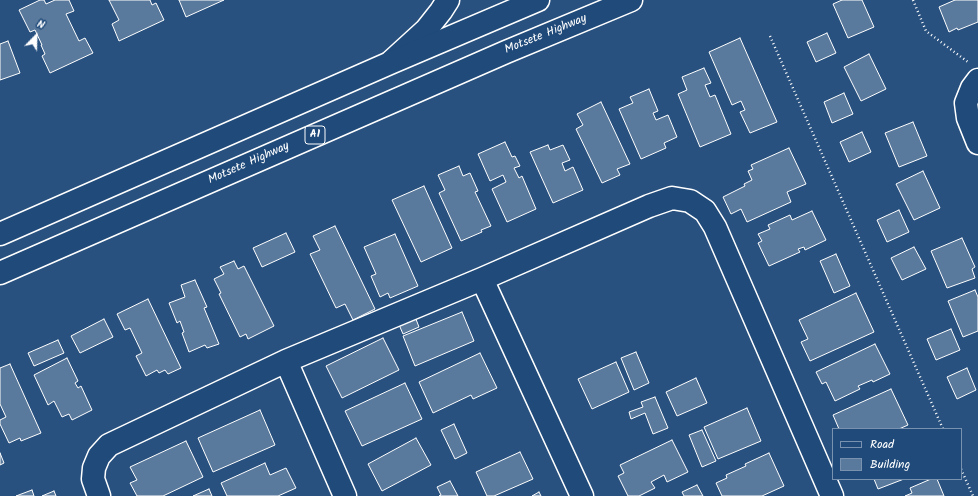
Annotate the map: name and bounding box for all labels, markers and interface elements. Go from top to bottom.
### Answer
street label: Motsete Highway [503,12,589,58]
text: N [34,15,47,35]
north arrow [16,16,56,56]
road number: A1 [305,126,325,144]
street label: Motsete Highway [206,140,292,188]
legend [832,428,962,480]
text: Road [870,435,894,454]
text: Building [870,455,910,474]

